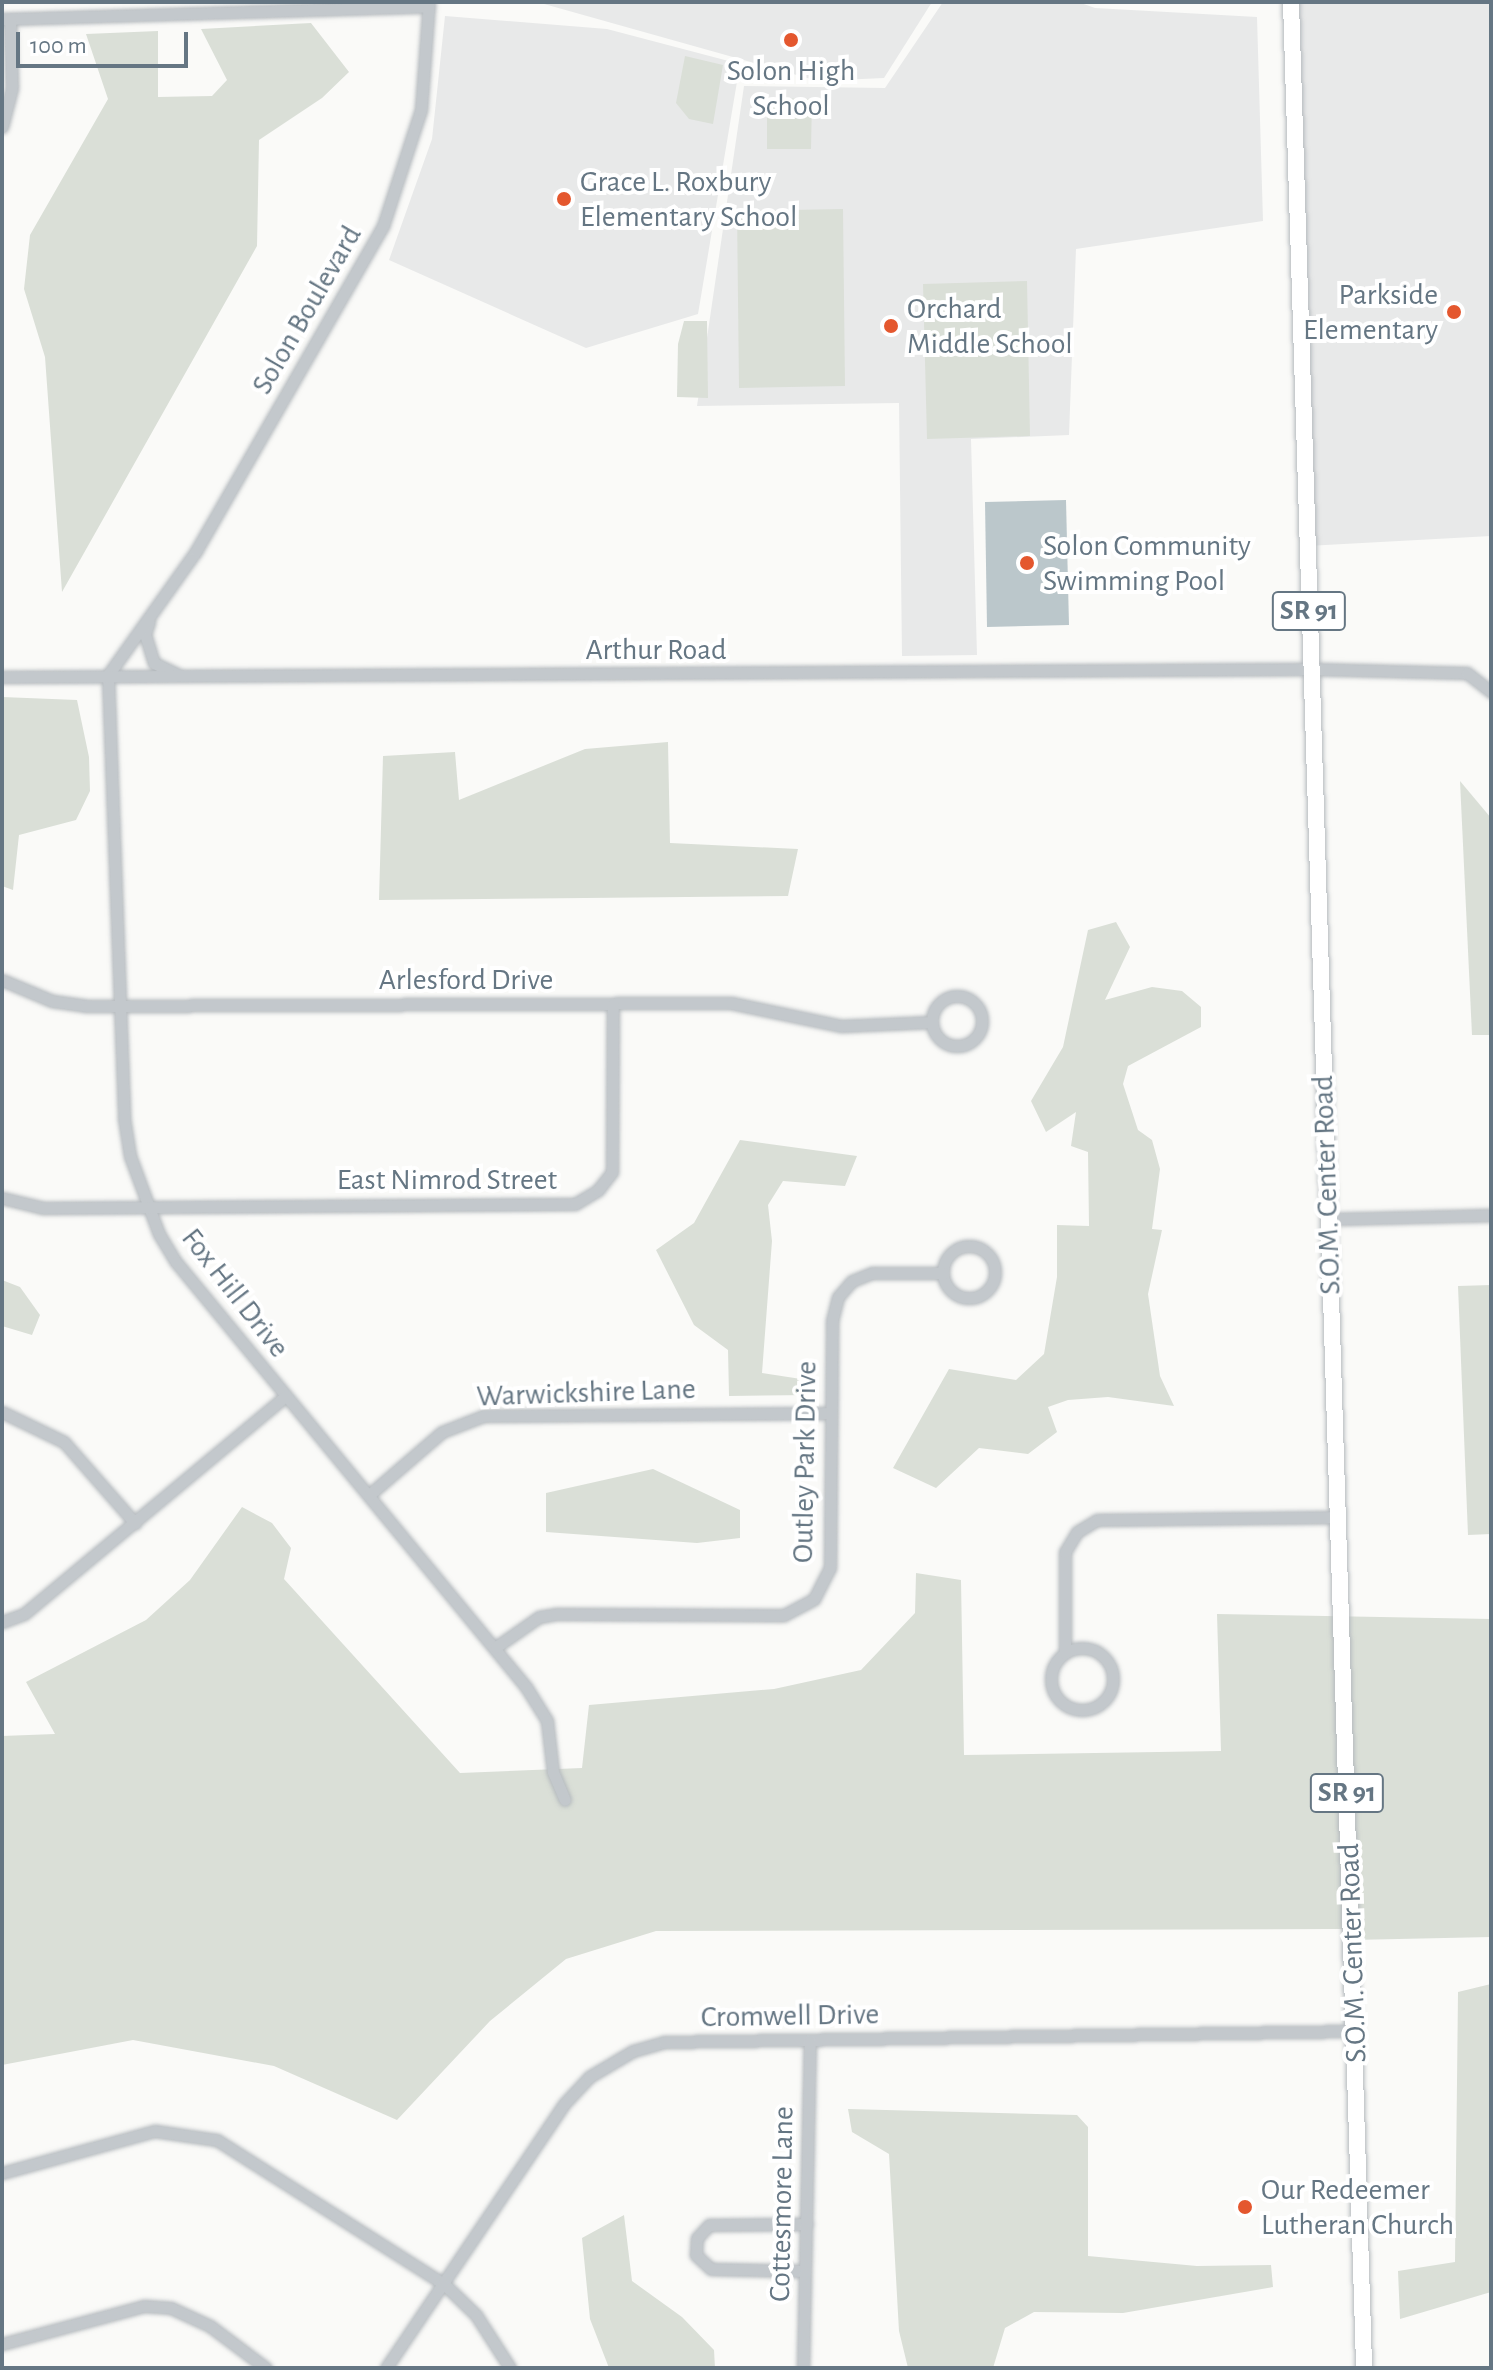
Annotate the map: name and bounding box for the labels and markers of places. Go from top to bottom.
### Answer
marker: Solon High School [782,31,800,49]
place label: Solon High School [727,53,855,124]
place label: Grace L. Roxbury Elementary School [580,164,797,234]
marker: Grace L. Roxbury Elementary School [555,190,573,208]
place label: Parkside Elementary [1303,277,1438,348]
place label: Orchard Middle School [907,291,1073,362]
marker: Parkside Elementary [1445,303,1463,321]
marker: Orchard Middle School [882,317,900,335]
place label: Solon Community Swimming Pool [1043,528,1251,598]
marker: Solon Community Swimming Pool [1018,554,1036,572]
place label: Our Redeemer Lutheran Church [1261,2172,1454,2242]
marker: Our Redeemer Lutheran Church [1236,2198,1254,2216]

